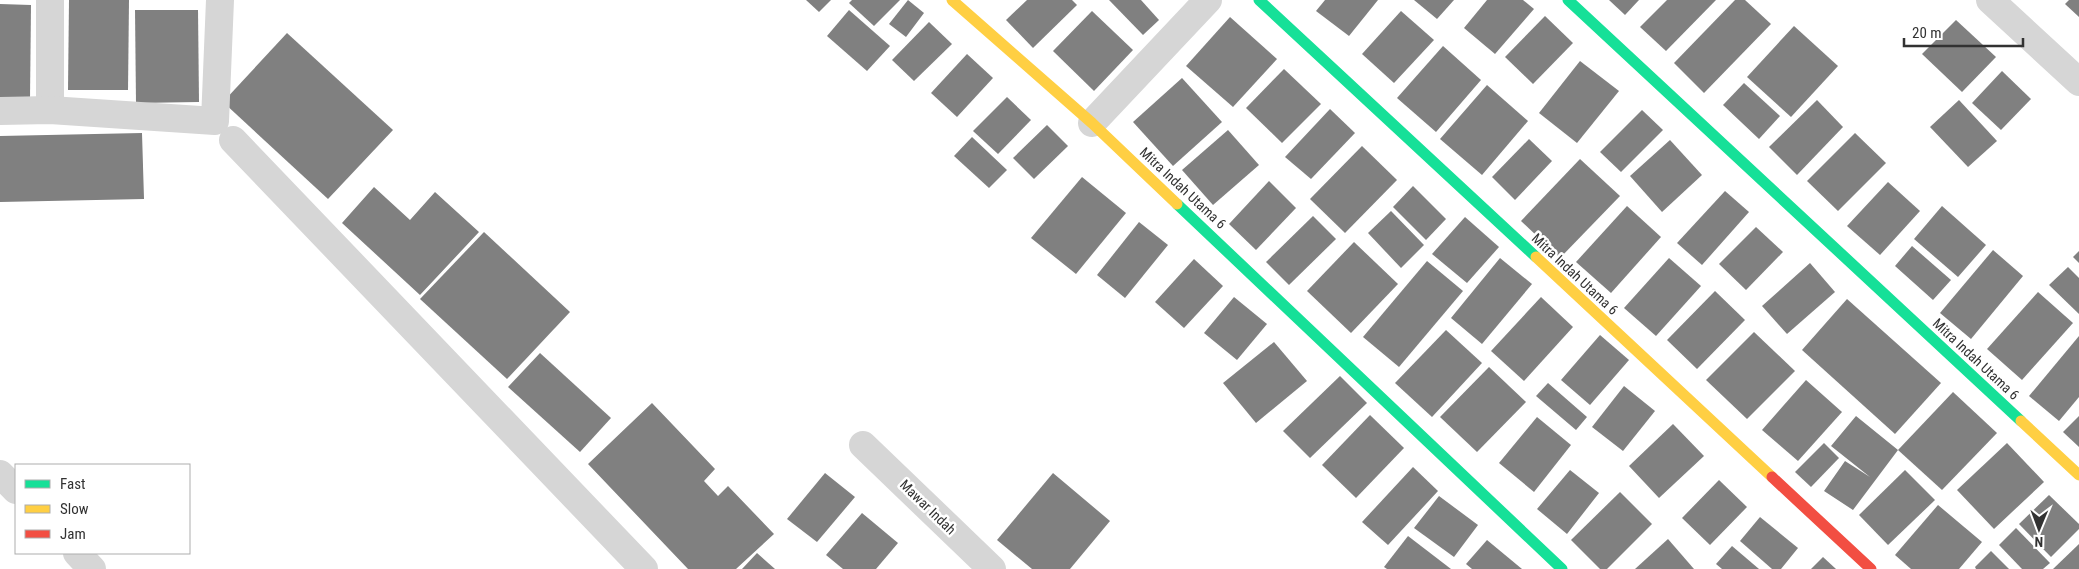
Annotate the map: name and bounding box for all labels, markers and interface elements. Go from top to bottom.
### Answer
scale bar [1904,15,2023,47]
text: 20 m [1912,24,1942,42]
street label: Mitra Indah Utama 6 [1137,144,1229,232]
street label: Mitra Indah Utama 6 [1529,230,1621,318]
street label: Mitra Indah Utama 6 [1930,315,2022,403]
legend [15,464,190,554]
text: Fast [60,475,85,493]
street label: Mawar Indah [897,476,959,538]
text: Slow [60,500,89,518]
north arrow [2014,504,2064,554]
text: Jam [60,525,86,543]
text: N [2034,534,2043,550]

